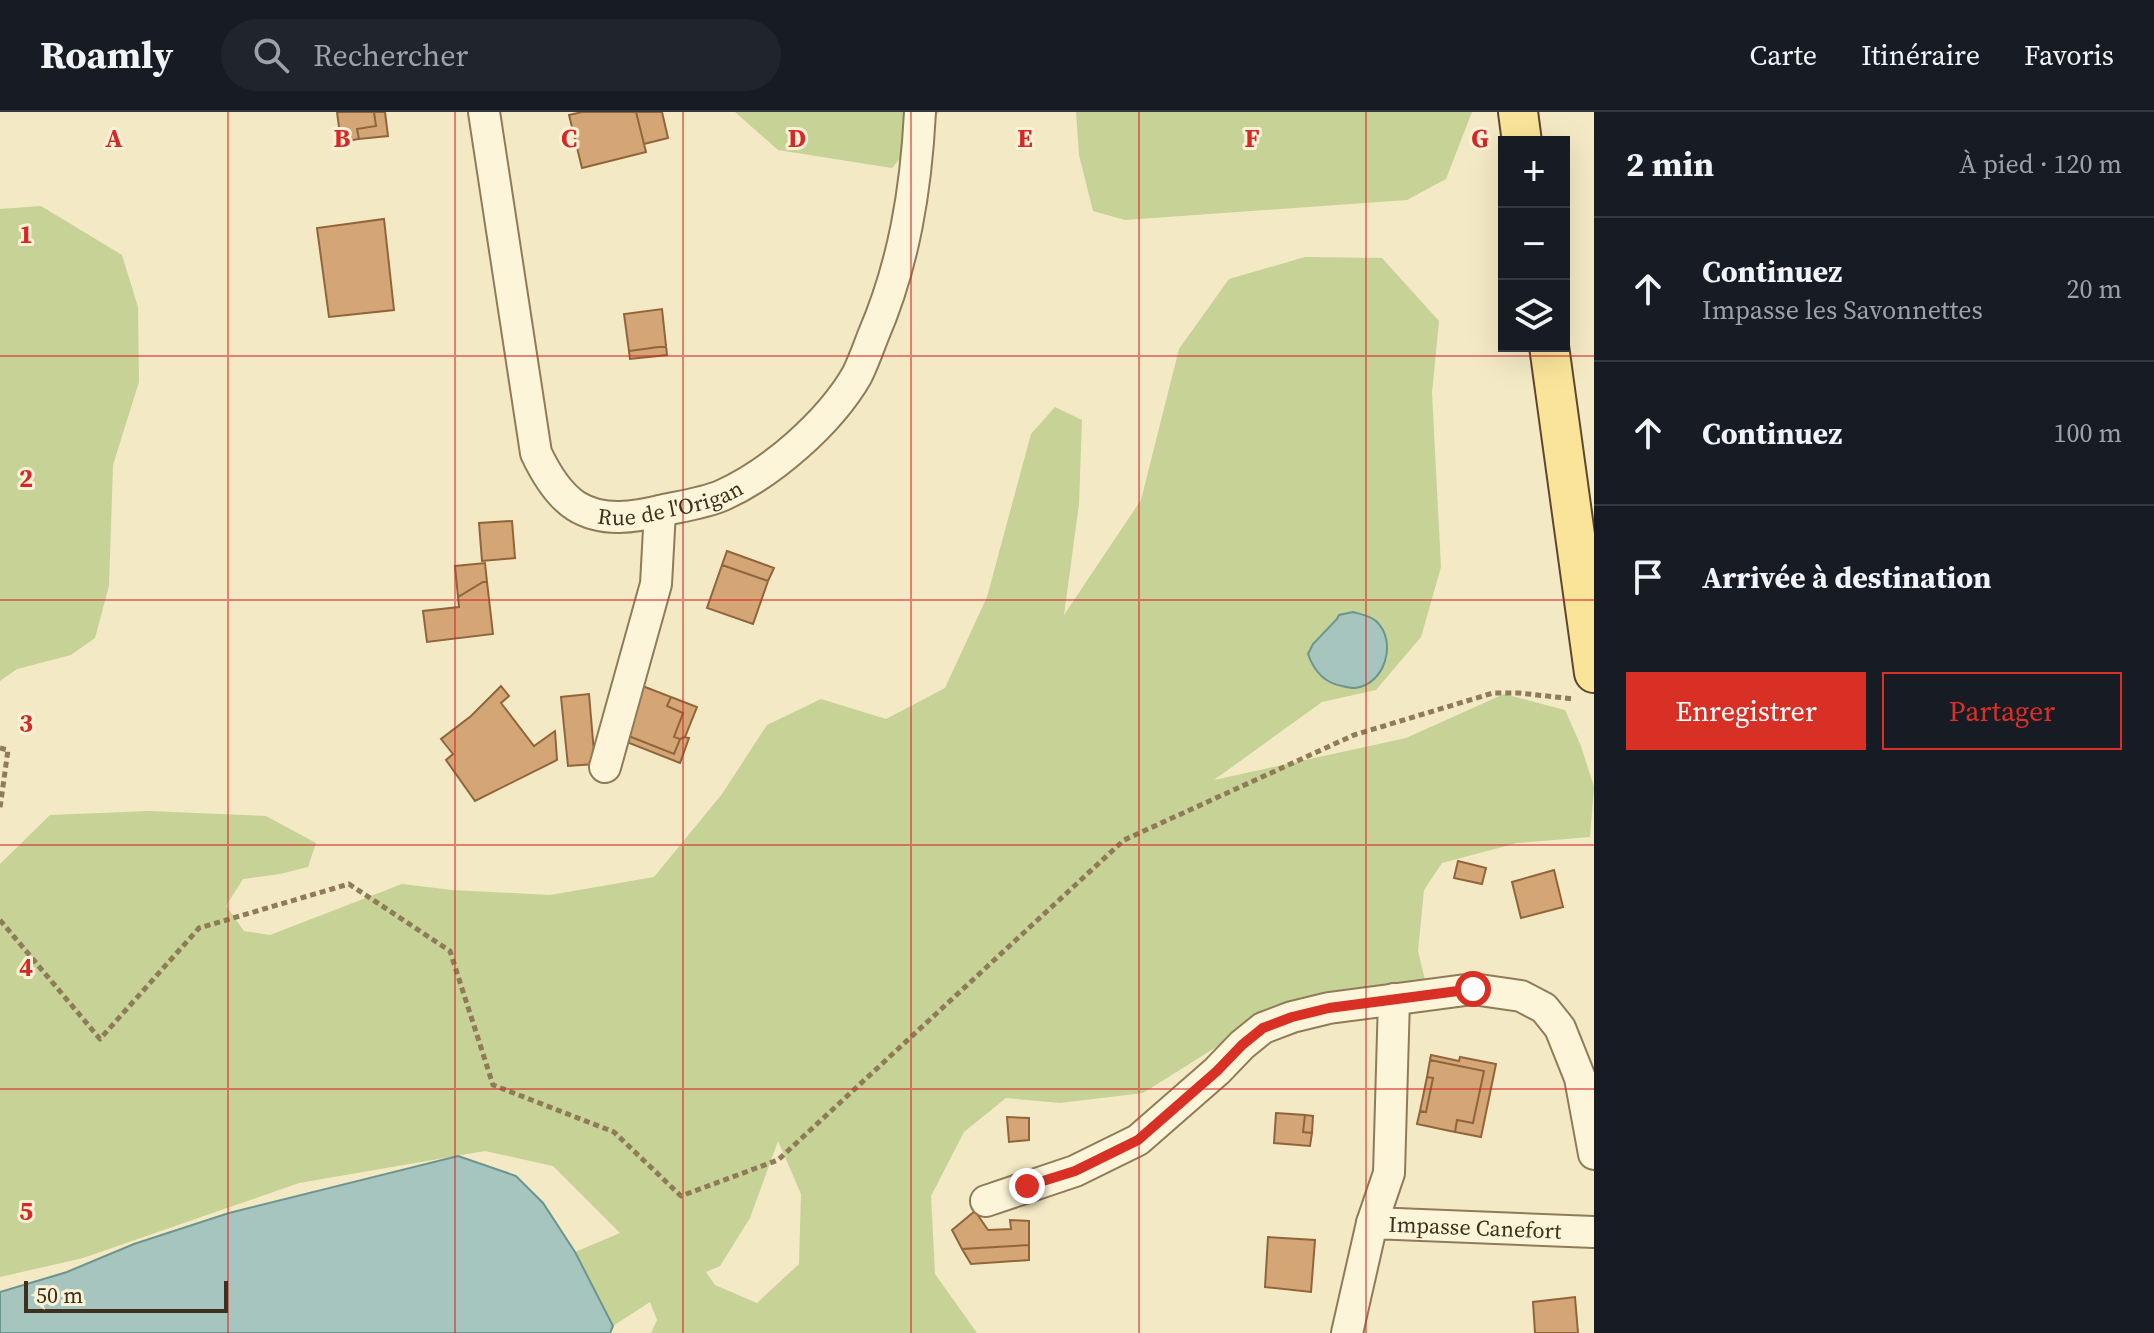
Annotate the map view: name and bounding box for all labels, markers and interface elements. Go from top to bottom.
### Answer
search box [221,19,781,91]
text: Roamly [40,29,173,81]
icon: search [249,33,293,77]
text: Rechercher [313,35,468,76]
text: Carte [1750,36,1817,74]
text: Itinéraire [1861,36,1980,74]
text: Favoris [2024,36,2114,74]
text: A [105,120,123,156]
text: B [334,120,351,156]
text: C [561,120,577,156]
text: D [788,120,806,156]
text: E [1017,120,1033,156]
text: F [1244,120,1260,156]
text: G [1471,120,1489,156]
map controls [1498,136,1570,352]
button: + [1498,136,1570,208]
text: 2 min [1626,141,1714,187]
text: À pied · 120 m [1959,146,2122,182]
button: − [1498,208,1570,280]
text: 1 [19,216,33,252]
text: Continuez [1702,251,1842,292]
icon: ahead [1626,267,1670,311]
text: 20 m [2067,271,2122,307]
button: layers [1498,280,1570,352]
text: Impasse les Savonnettes [1702,292,1983,328]
icon: ahead [1626,411,1670,455]
text: Continuez [1702,413,1842,454]
text: 100 m [2054,415,2122,451]
text: 2 [19,460,33,496]
street label: Rue de l'Origan [596,473,748,532]
icon: arrive [1626,555,1670,599]
text: Arrivée à destination [1702,557,1992,598]
button: Enregistrer [1626,672,1866,750]
button: Partager [1882,672,2122,750]
text: 3 [19,705,33,741]
text: 4 [19,949,33,985]
route start [1455,971,1491,1007]
route end [1009,1168,1045,1204]
text: 5 [19,1193,33,1229]
street label: Impasse Canefort [1388,1209,1563,1246]
scale bar [24,1277,228,1313]
text: 50 m [36,1280,83,1310]

